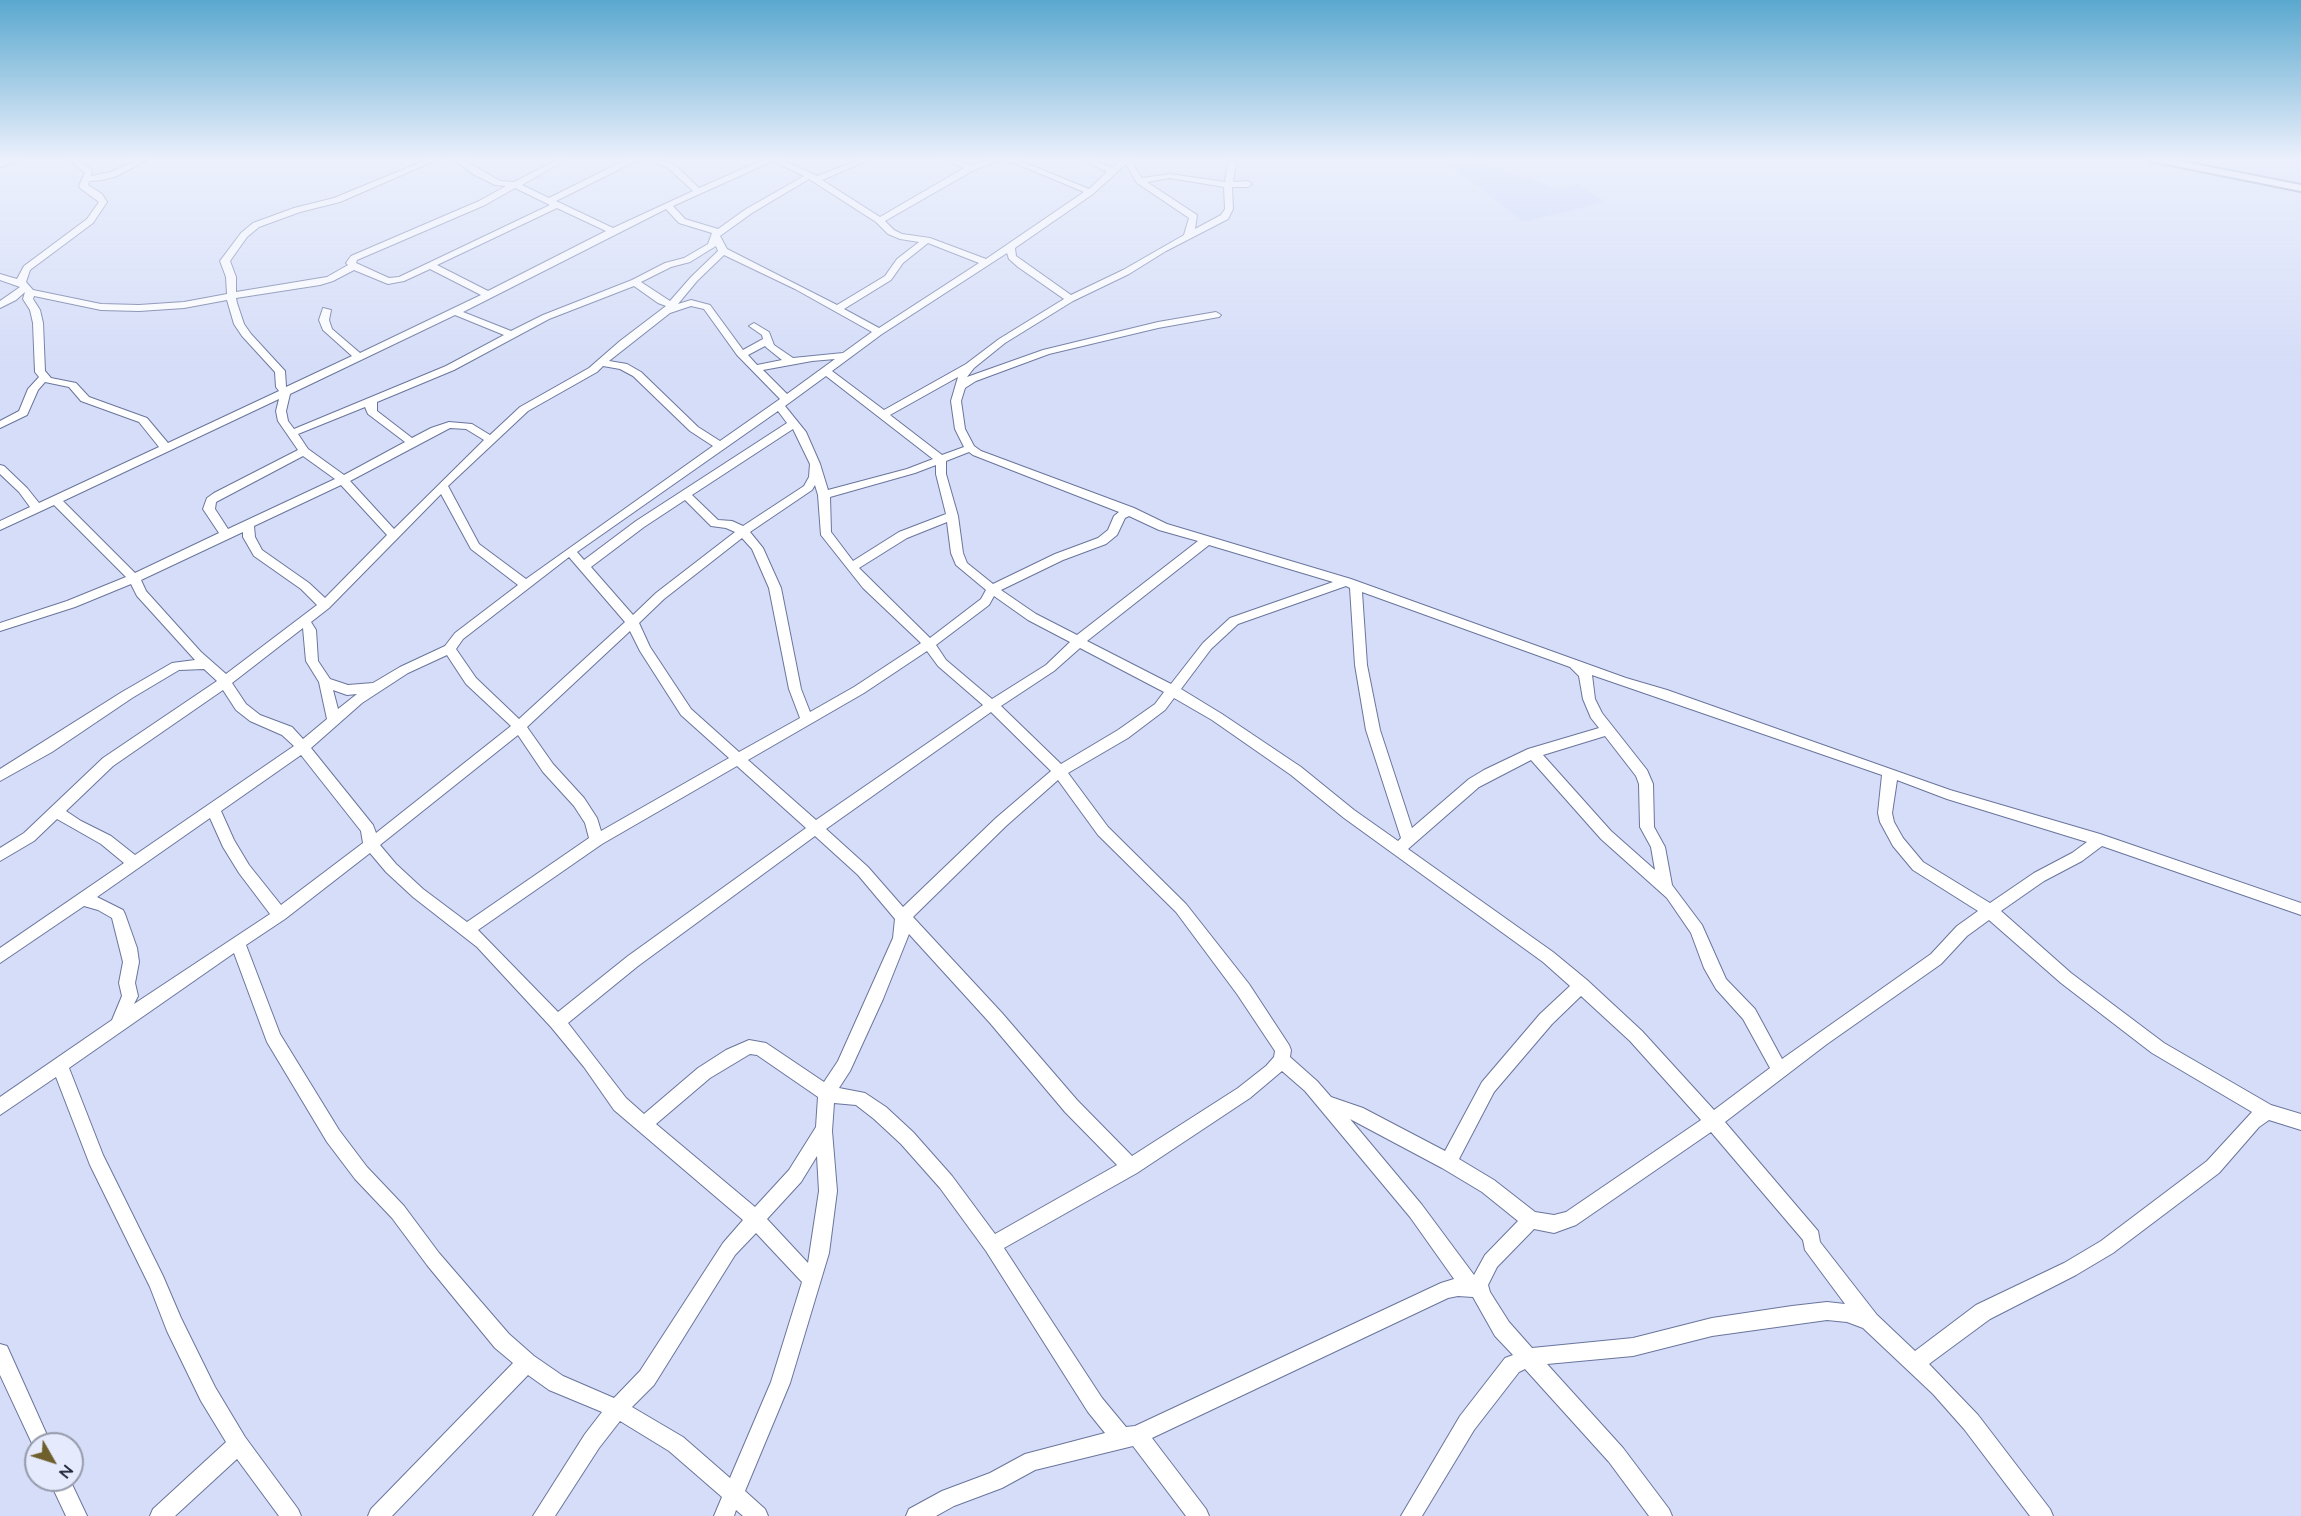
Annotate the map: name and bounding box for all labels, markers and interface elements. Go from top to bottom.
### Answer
north arrow [24,1432,84,1492]
text: N [56,1462,78,1483]

